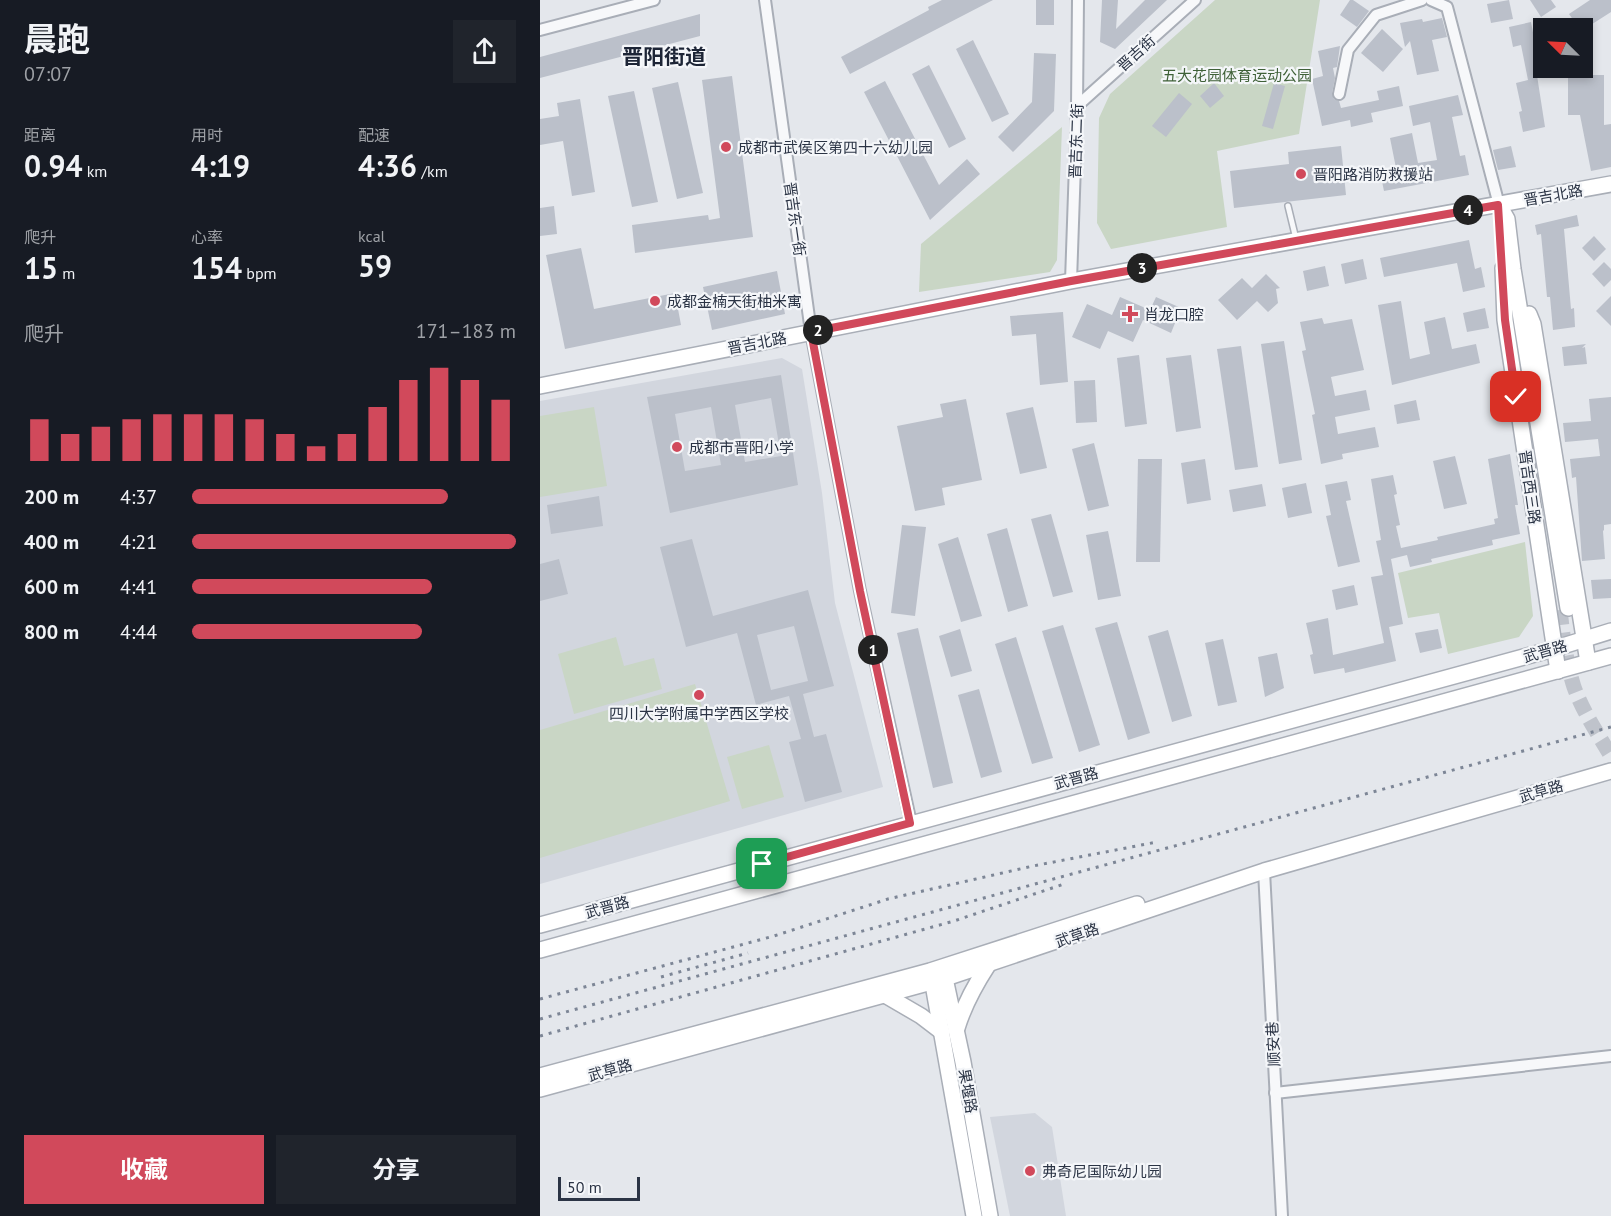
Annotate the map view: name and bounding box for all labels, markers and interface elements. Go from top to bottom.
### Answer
text: 晨跑 [24,17,90,60]
north arrow [1533,18,1593,78]
map controls [1533,18,1593,78]
button: share [453,20,516,83]
street label: 晋吉街 [1113,31,1159,75]
district label: 晋阳街道 [622,43,706,70]
text: 07:07 [24,61,72,87]
park label: 五大花园体育运动公园 [1162,66,1312,85]
street label: 晋吉东二街 [1065,103,1087,179]
text: 距离 [24,125,56,145]
text: 用时 [191,125,223,145]
text: 配速 [358,125,390,145]
place label: 成都市武侯区第四十六幼儿园 [738,138,933,157]
marker: 成都市武侯区第四十六幼儿园 [719,140,733,154]
text: 0.94 [24,146,82,185]
text: 4:19 [191,146,250,185]
text: 4:36 [358,146,417,185]
text: km [82,161,107,181]
text: /km [417,161,448,181]
place label: 晋阳路消防救援站 [1313,165,1433,184]
marker: 晋阳路消防救援站 [1294,167,1308,181]
street label: 晋吉北路 [1522,180,1584,210]
street label: 晋吉东一街 [780,181,810,257]
pin: 4 [1453,195,1483,225]
text: 4 [1463,200,1473,220]
text: kcal [358,226,385,246]
text: 爬升 [24,227,56,247]
text: 心率 [191,227,223,247]
text: 59 [358,246,392,285]
text: 15 [24,248,58,287]
text: 154 [191,248,242,287]
pin: 3 [1127,253,1157,283]
text: 3 [1137,258,1147,278]
text: m [58,263,75,283]
text: bpm [242,263,277,283]
place label: 成都金楠天街柚米寓 [667,292,802,311]
marker: 成都金楠天街柚米寓 [648,294,662,308]
marker: 肖龙口腔 [1121,305,1139,323]
place label: 肖龙口腔 [1144,305,1204,324]
pin: 2 [803,315,833,345]
text: 171–183 m [416,318,516,344]
text: 2 [813,320,823,340]
text: 爬升 [24,321,64,347]
street label: 晋吉北路 [726,328,788,358]
pin [1490,371,1541,422]
icon: check [1499,380,1532,413]
place label: 成都市晋阳小学 [689,438,794,457]
marker: 成都市晋阳小学 [670,440,684,454]
street label: 晋吉西三路 [1515,449,1545,525]
text: 200 m [24,484,79,510]
text: 4:37 [120,484,157,510]
text: 400 m [24,529,79,555]
text: 4:21 [120,529,157,555]
text: 600 m [24,574,79,600]
text: 4:41 [120,574,157,600]
text: 800 m [24,619,79,645]
text: 4:44 [120,619,157,645]
pin: 1 [858,635,888,665]
street label: 武晋路 [1521,636,1569,666]
text: 1 [868,640,878,660]
marker: 四川大学附属中学西区学校 [692,688,706,702]
place label: 四川大学附属中学西区学校 [609,704,789,723]
street label: 武晋路 [1052,763,1100,793]
street label: 武草路 [1517,776,1565,806]
pin [736,838,787,889]
icon: arrive [745,847,778,880]
street label: 武晋路 [583,892,631,922]
street label: 武草路 [1053,919,1101,951]
street label: 顺安巷 [1262,1021,1284,1067]
street label: 武草路 [586,1055,634,1085]
street label: 果堰路 [955,1067,981,1115]
button: 收藏 [24,1135,264,1204]
button: 分享 [276,1135,516,1204]
place label: 弗奇尼国际幼儿园 [1042,1162,1162,1181]
marker: 弗奇尼国际幼儿园 [1023,1164,1037,1178]
scale bar [558,1174,640,1202]
text: 50 m [567,1177,602,1197]

